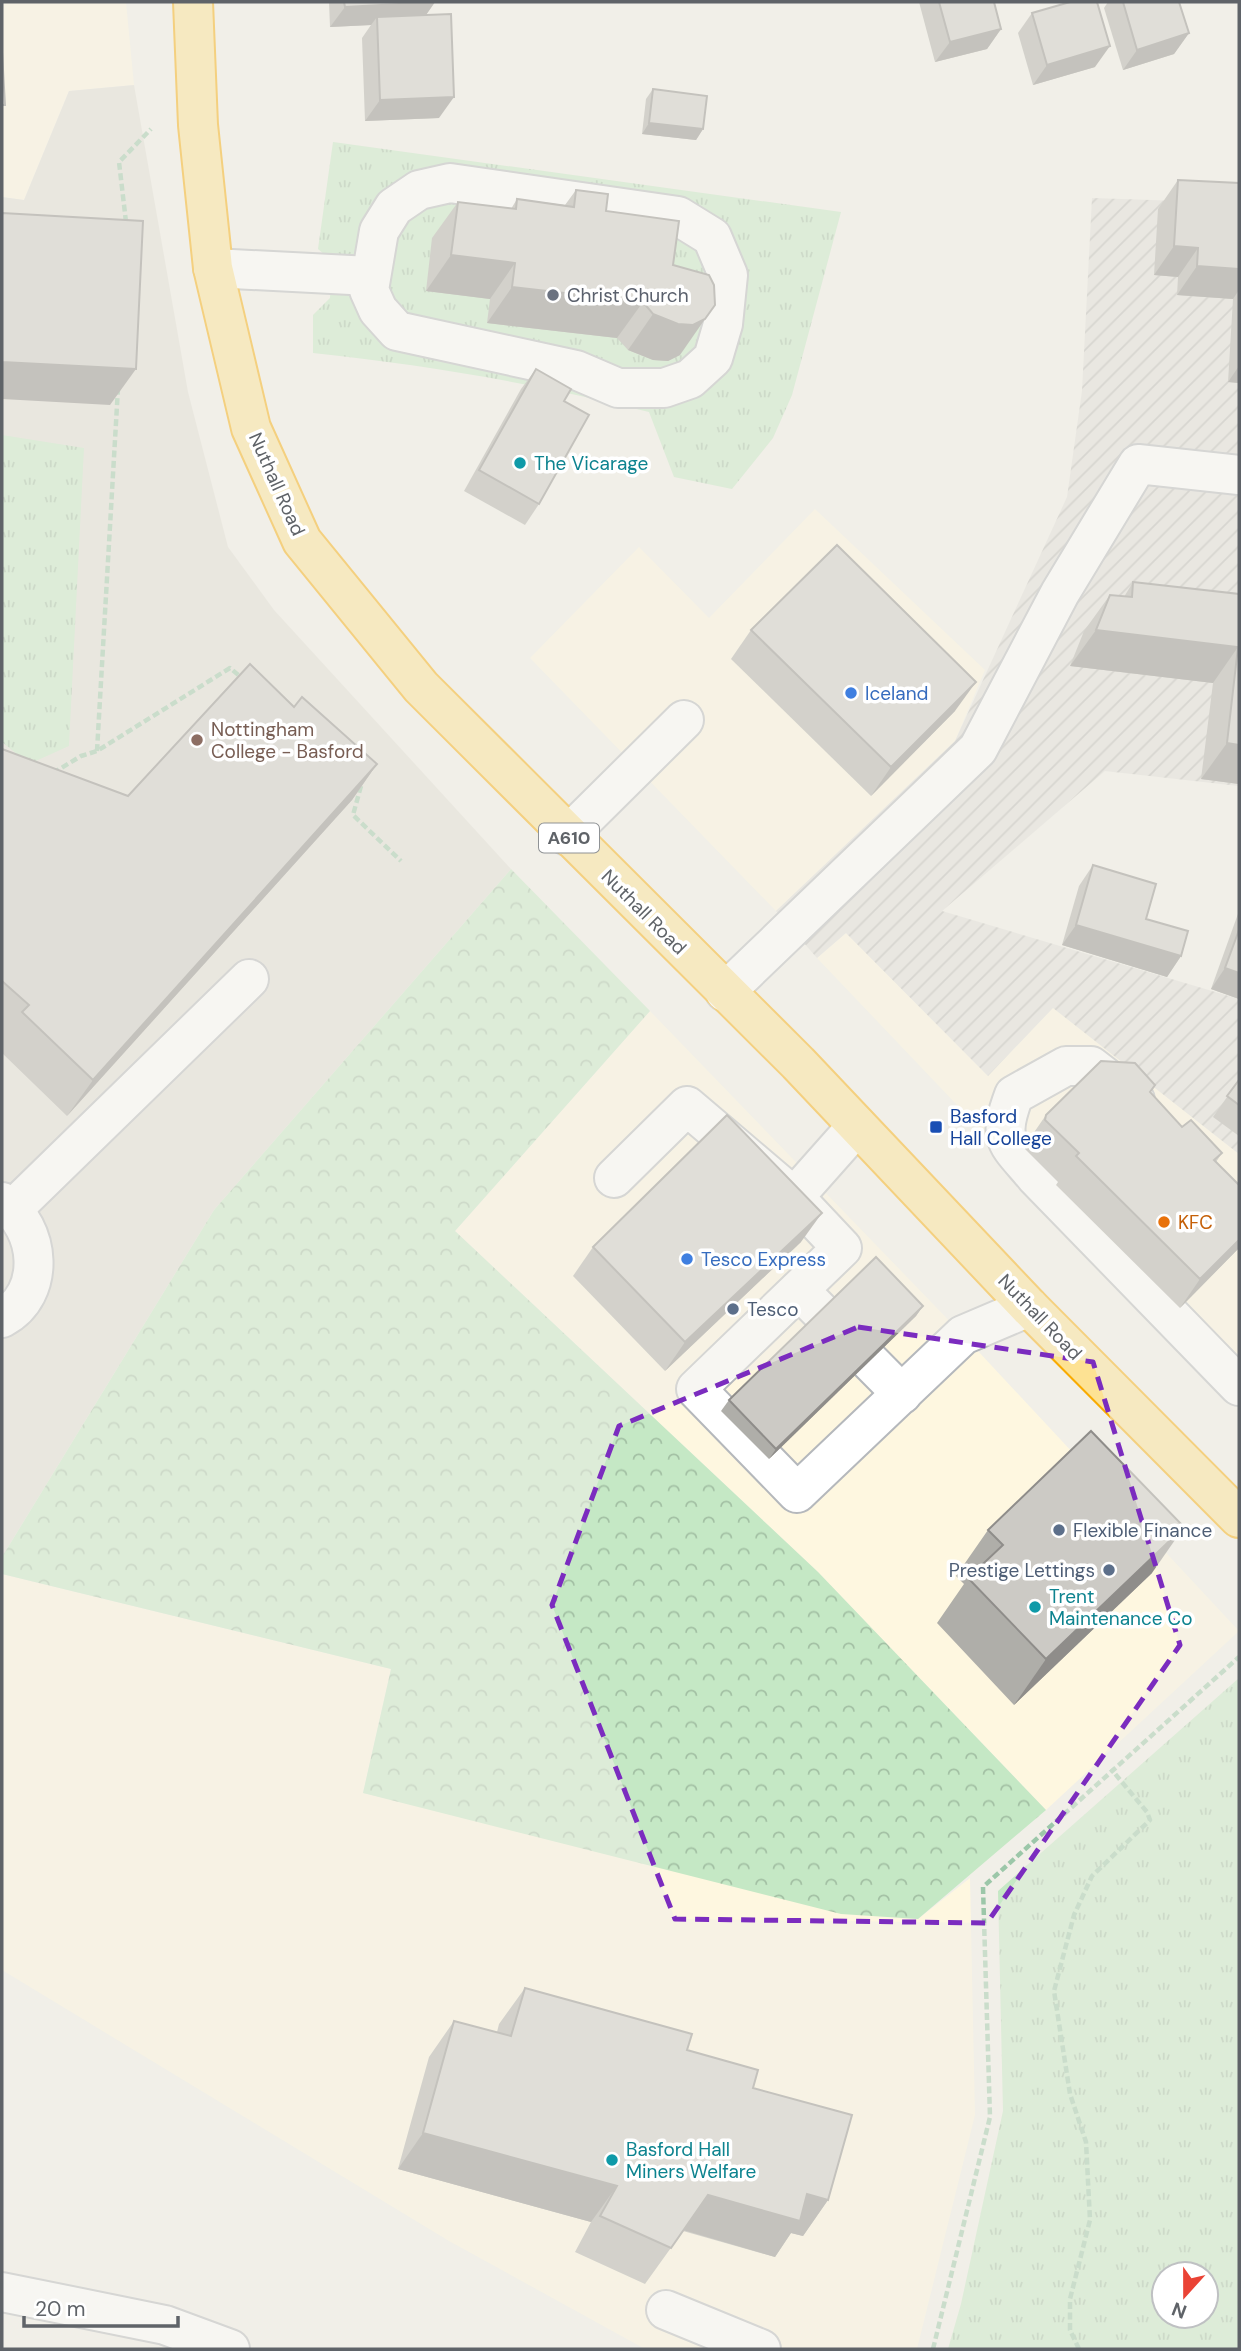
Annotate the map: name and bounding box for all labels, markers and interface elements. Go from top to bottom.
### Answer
place label: Christ Church [567,283,689,308]
marker: Christ Church [545,287,561,303]
street label: Nuthall Road [243,428,311,540]
place label: The Vicarage [534,451,648,476]
marker: The Vicarage [512,455,528,471]
place label: Iceland [865,681,929,706]
marker: Iceland [843,685,859,701]
place label: Nottingham College - Basford [211,717,364,764]
marker: Nottingham College - Basford [189,732,205,748]
road number: A610 [539,824,599,852]
street label: Nuthall Road [596,864,692,960]
place label: Basford Hall College [950,1104,1052,1151]
marker: Basford Hall College [928,1119,944,1135]
place label: KFC [1178,1210,1213,1235]
marker: KFC [1156,1214,1172,1230]
place label: Tesco Express [701,1247,826,1272]
marker: Tesco Express [679,1251,695,1267]
street label: Nuthall Road [993,1269,1087,1365]
place label: Tesco [747,1297,798,1322]
marker: Tesco [725,1301,741,1317]
place label: Flexible Finance [1073,1518,1212,1543]
marker: Flexible Finance [1051,1522,1067,1538]
place label: Prestige Lettings [949,1558,1095,1583]
marker: Prestige Lettings [1101,1562,1117,1578]
place label: Trent Maintenance Co [1049,1584,1193,1631]
marker: Trent Maintenance Co [1027,1599,1043,1615]
place label: Basford Hall Miners Welfare [626,2137,756,2184]
marker: Basford Hall Miners Welfare [604,2152,620,2168]
north arrow [1150,2260,1220,2330]
scale bar [24,2284,178,2328]
text: 20 m [35,2295,86,2323]
text: N [1168,2296,1190,2325]

